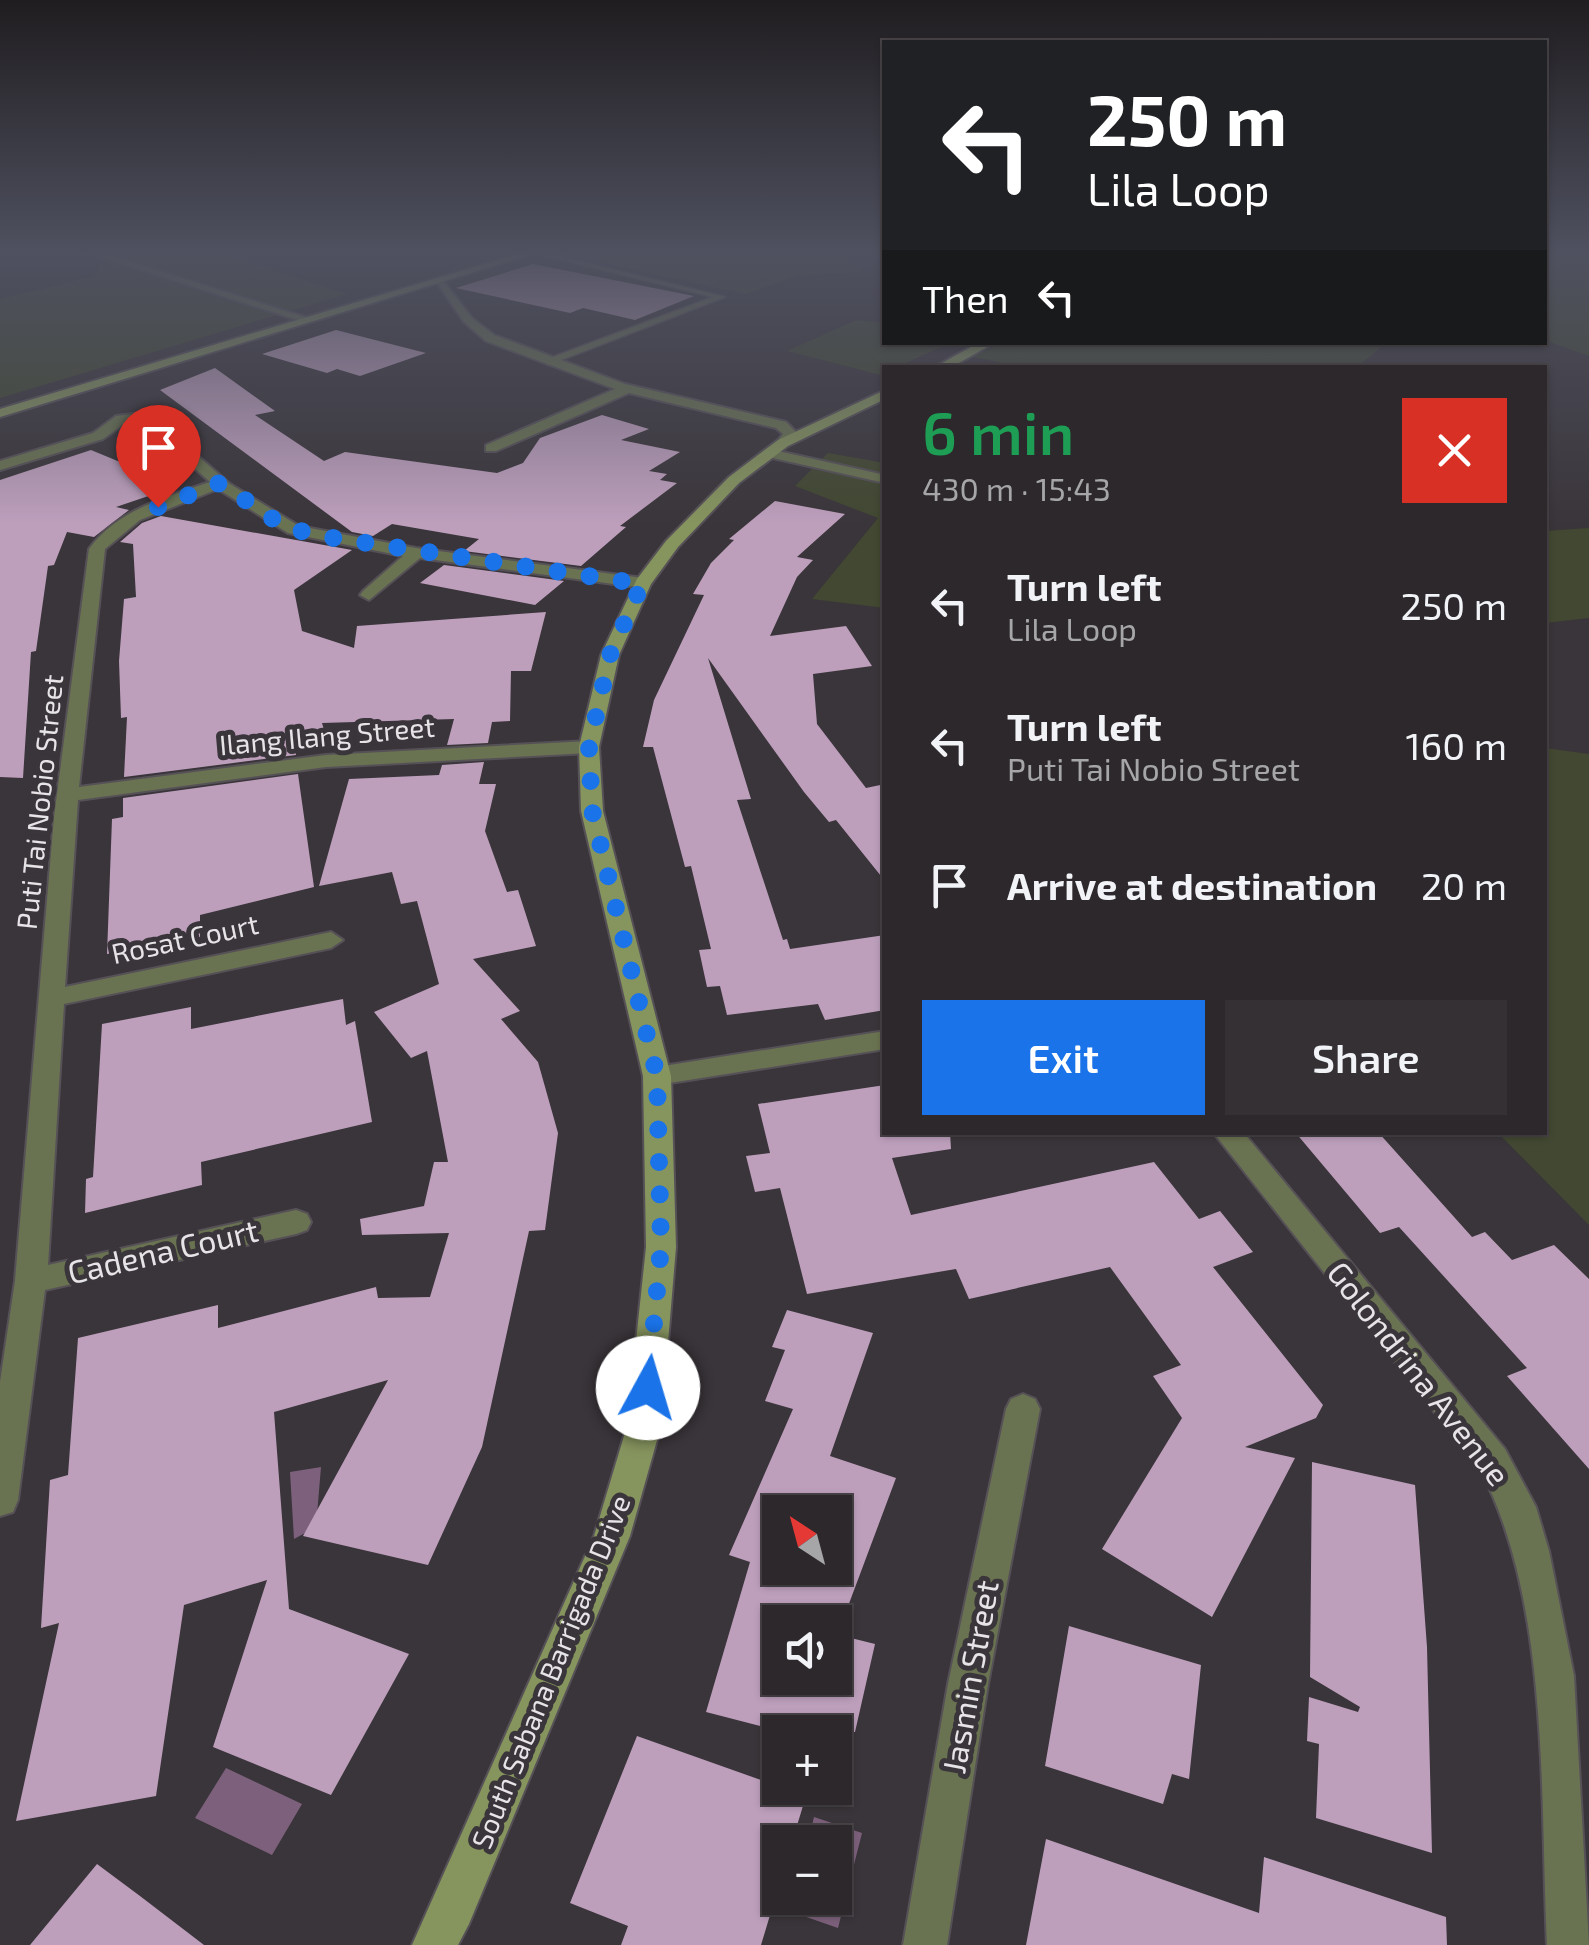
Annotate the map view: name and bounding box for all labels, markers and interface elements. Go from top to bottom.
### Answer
text: 250 m [1087,76,1287,160]
icon: left [922,80,1052,210]
text: Lila Loop [1087,161,1270,215]
icon: left [1029,270,1084,325]
text: Then [922,275,1009,321]
text: 6 min [922,395,1074,467]
button: close [1402,398,1507,503]
pin [116,405,201,508]
icon: arrive [131,420,186,475]
text: 430 m · 15:43 [922,469,1111,507]
text: Turn left [1007,563,1162,609]
icon: left [922,578,977,633]
text: 250 m [1401,582,1507,628]
text: Lila Loop [1007,609,1137,647]
street label: Puti Tai Nobio Street [9,673,69,931]
text: Turn left [1007,703,1162,749]
street label: Ilang Ilang Street [218,709,436,761]
icon: left [922,718,977,773]
text: 160 m [1405,722,1507,768]
text: Puti Tai Nobio Street [1007,749,1300,787]
icon: arrive [922,858,977,913]
text: Arrive at destination [1007,862,1377,908]
text: 20 m [1421,862,1507,908]
street label: Rosat Court [108,906,261,970]
button: Exit [922,1000,1205,1115]
button: Share [1225,1000,1507,1115]
street label: Cadena Court [64,1210,261,1290]
street label: Golondrina Avenue [1320,1253,1519,1492]
position arrow [596,1336,700,1440]
street label: South Sabana Barrigada Drive [463,1490,637,1853]
north arrow [762,1495,852,1585]
map controls [762,1495,852,1915]
street label: Jasmin Street [933,1577,1005,1776]
button: sound [762,1605,852,1695]
button: + [762,1715,852,1805]
button: − [762,1825,852,1915]

